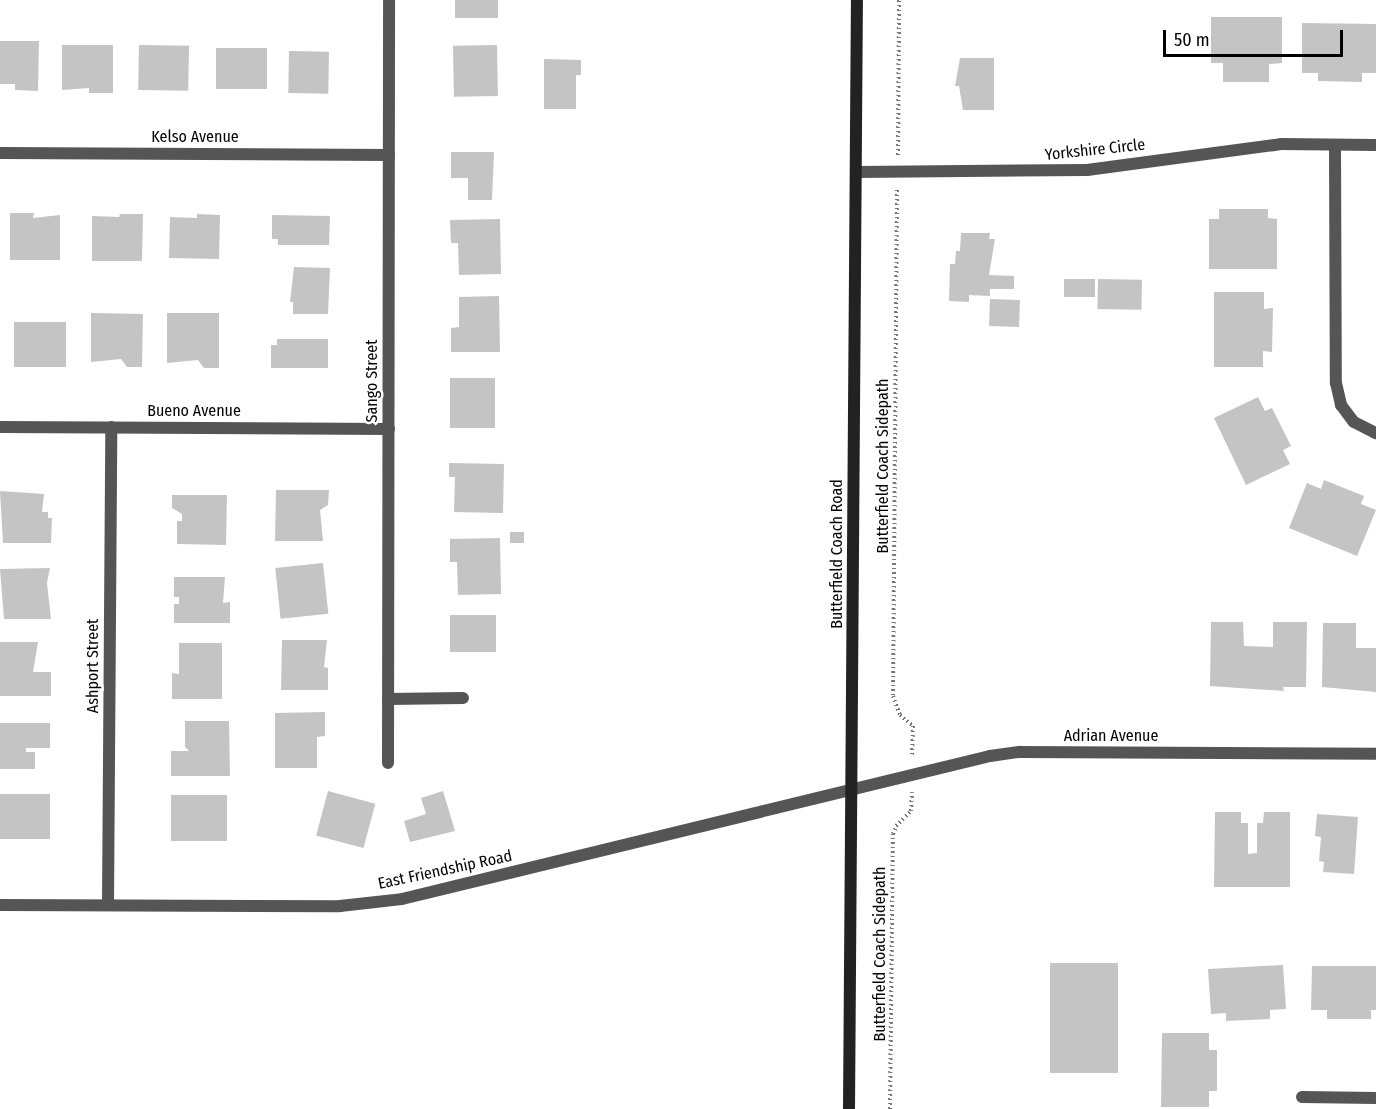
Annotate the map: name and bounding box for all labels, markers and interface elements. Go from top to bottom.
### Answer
scale bar [1166,18,1346,56]
text: 50 m [1174,29,1210,51]
street label: Kelso Avenue [151,127,239,147]
street label: Yorkshire Circle [1044,135,1146,165]
street label: Sango Street [362,340,382,422]
street label: Butterfield Coach Sidepath [873,379,893,553]
street label: Bueno Avenue [147,401,241,421]
street label: Butterfield Coach Road [827,479,847,629]
street label: Ashport Street [83,619,103,713]
street label: Adrian Avenue [1064,726,1158,746]
street label: East Friendship Road [376,846,514,894]
street label: Butterfield Coach Sidepath [870,867,890,1041]

